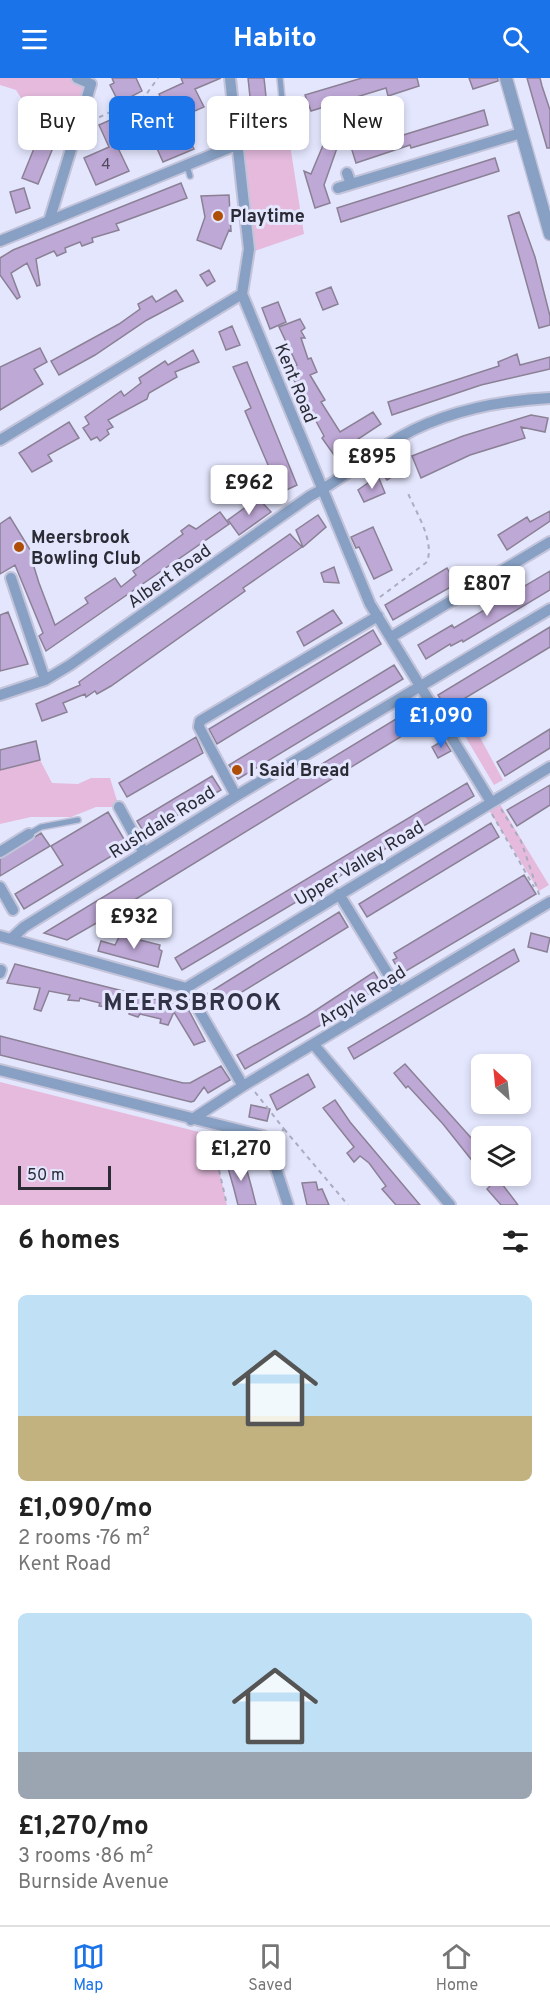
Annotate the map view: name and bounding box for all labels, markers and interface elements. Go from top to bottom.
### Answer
text: Habito [233,22,317,56]
icon: menu [18,23,51,56]
icon: search [499,23,532,56]
chip: Buy [18,96,97,150]
chip: Rent [109,96,195,150]
chip: Filters [207,96,309,150]
chip: New [321,96,404,150]
house number: 4 [101,156,111,175]
place label: Playtime [230,206,305,229]
marker: Playtime [211,209,225,223]
street label: Kent Road [268,340,321,427]
pin: £895 [336,439,408,490]
text: £895 [347,445,397,471]
pin: £962 [213,465,285,516]
text: £962 [225,471,273,497]
place label: Meersbrook Bowling Club [31,527,141,571]
marker: Meersbrook Bowling Club [12,540,26,554]
street label: Albert Road [123,540,216,615]
pin: £807 [451,566,523,617]
text: £807 [463,572,511,598]
pin: £1,090 [392,698,490,749]
text: £1,090 [409,704,473,730]
place label: I Said Bread [249,760,350,783]
marker: I Said Bread [230,763,244,777]
street label: Rushdale Road [106,782,220,865]
street label: Upper Valley Road [291,816,429,912]
pin: £932 [98,899,170,950]
text: £932 [110,905,158,931]
street label: Argyle Road [315,961,411,1033]
district label: MEERSBROOK [103,989,283,1019]
north arrow [471,1054,531,1114]
map controls [471,1054,531,1186]
button: layers [471,1126,531,1186]
pin: £1,270 [192,1131,290,1182]
text: £1,270 [210,1137,272,1163]
scale bar [18,1163,111,1190]
text: 50 m [27,1166,65,1186]
text: 6 homes [18,1225,120,1258]
icon: filters [499,1225,532,1258]
icon: home [221,1334,329,1442]
text: £1,090/mo [18,1493,152,1526]
text: 2 rooms · 76 m² [18,1526,150,1552]
text: Kent Road [18,1552,111,1578]
icon: home [221,1652,329,1760]
text: £1,270/mo [18,1811,149,1844]
text: 3 rooms · 86 m² [18,1844,153,1870]
text: Burnside Avenue [18,1870,169,1896]
tab: Map [72,1940,105,1996]
tab: Saved [248,1940,292,1996]
tab: Home [436,1940,478,1996]

